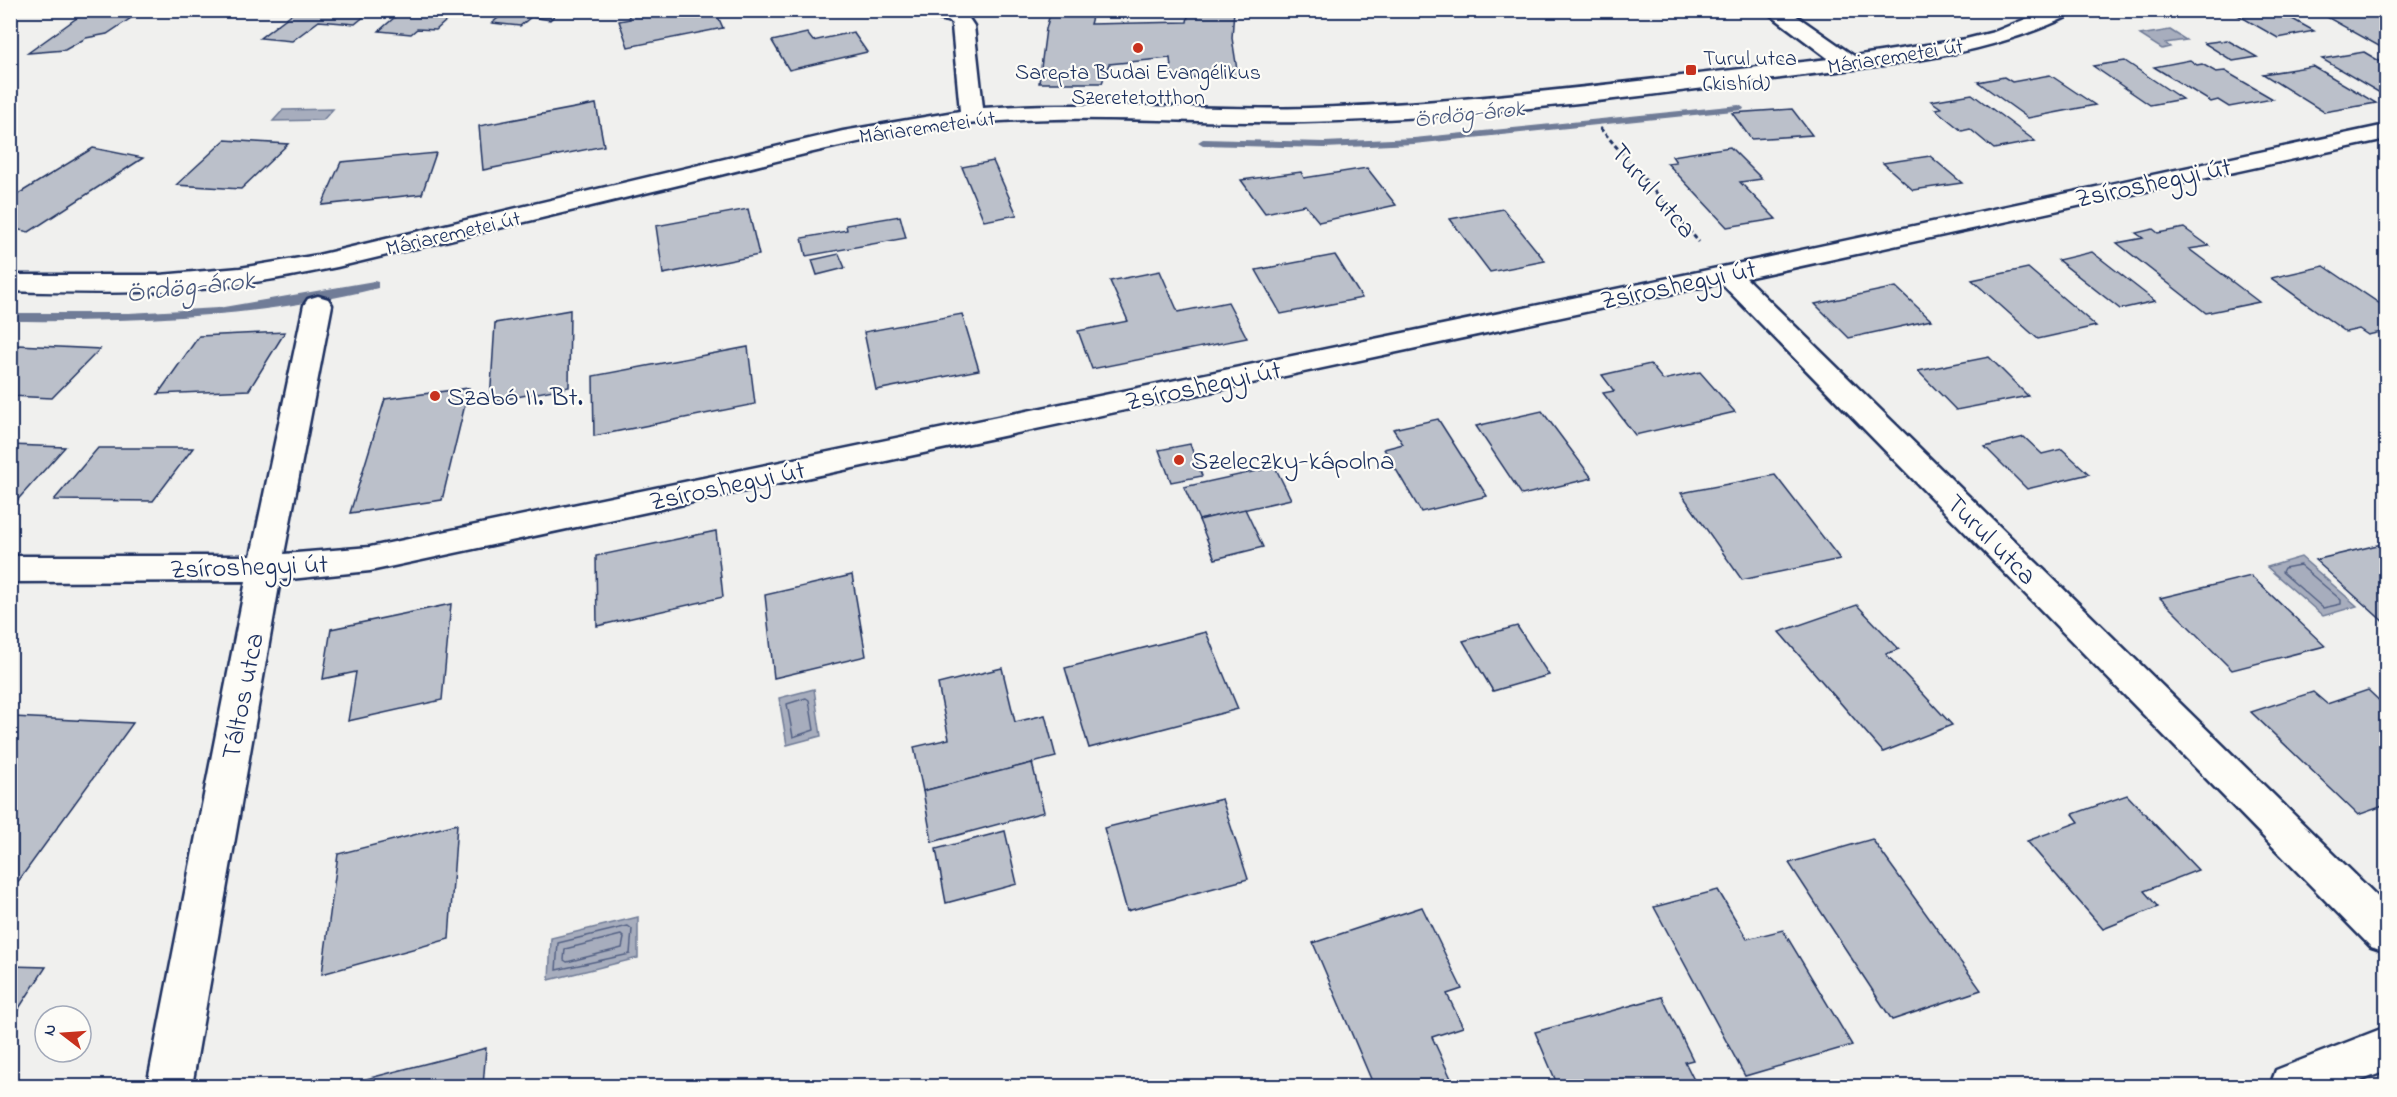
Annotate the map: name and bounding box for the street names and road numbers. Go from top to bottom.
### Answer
street label: Máriaremetei út [1825,31,1966,85]
street label: Máriaremetei út [857,103,998,154]
street label: Turul utca [1600,135,1705,248]
street label: Zsíroshegyi út [2072,149,2235,220]
street label: Máriaremetei út [383,204,525,266]
street label: Zsíroshegyi út [1597,251,1760,322]
street label: Zsíroshegyi út [1122,352,1285,423]
street label: Zsíroshegyi út [646,452,809,523]
street label: Turul utca [1936,486,2045,595]
street label: Zsíroshegyi út [169,546,329,591]
street label: Táltos utca [213,630,276,763]

